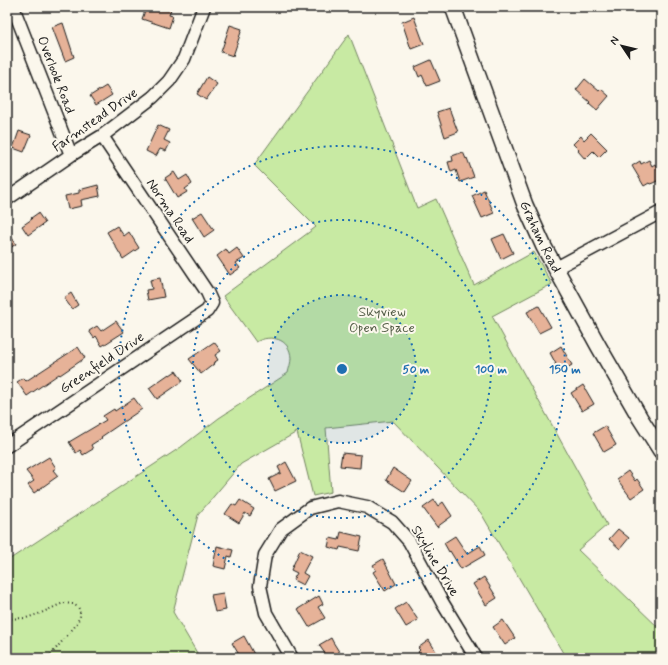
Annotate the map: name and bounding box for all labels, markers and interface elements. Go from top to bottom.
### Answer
north arrow [602,26,642,66]
street label: Overlook Road [33,34,79,116]
text: N [607,34,622,48]
street label: Farmstead Drive [49,84,141,156]
street label: Norma Road [142,175,198,247]
street label: Graham Road [515,198,566,276]
park label: Skyview Open Space [349,303,415,337]
street label: Greenfield Drive [56,328,148,398]
centre of rings [335,362,349,376]
text: 50 m [403,362,430,378]
text: 100 m [475,362,508,378]
text: 150 m [549,362,581,378]
street label: Skyline Drive [407,522,463,600]

